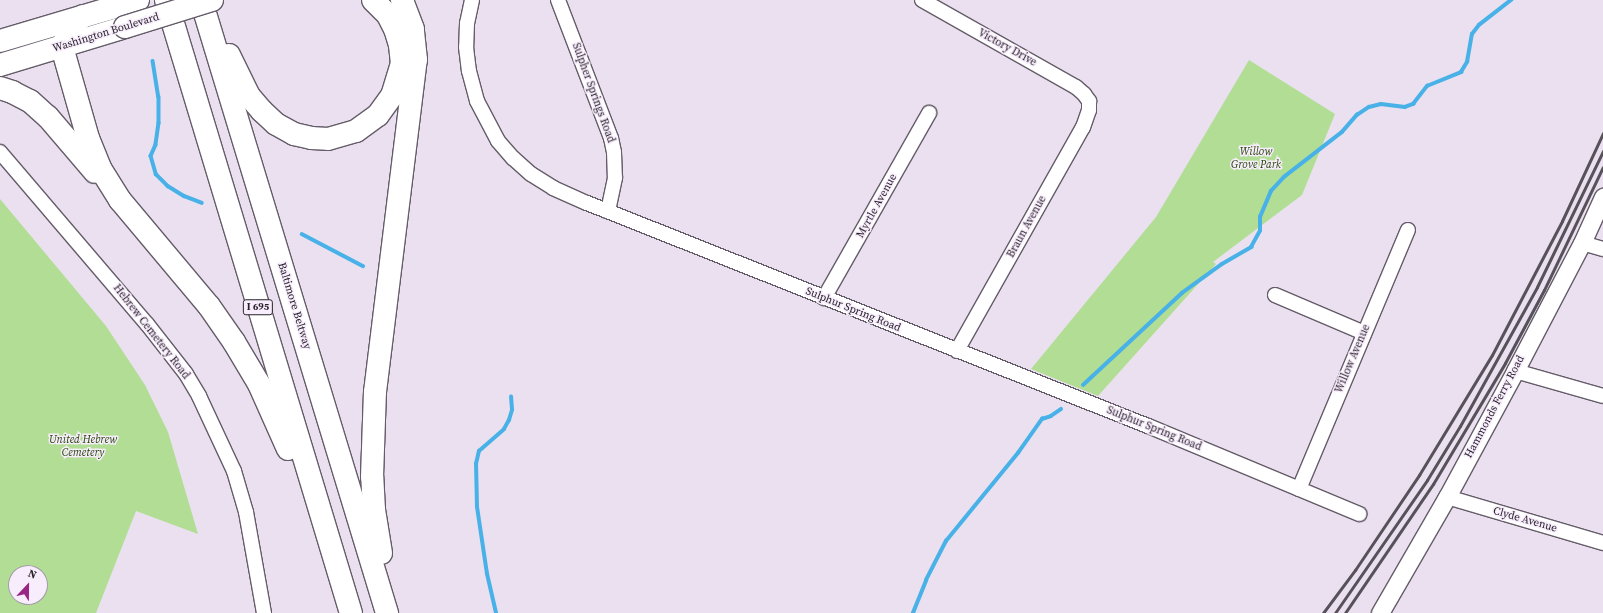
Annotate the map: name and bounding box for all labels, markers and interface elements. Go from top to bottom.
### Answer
street label: Washington Boulevard [51,10,161,56]
street label: Victory Drive [975,27,1039,69]
street label: Sulpher Springs Road [569,41,617,145]
park label: Willow Grove Park [1231,146,1281,172]
street label: Myrtle Avenue [854,172,900,240]
street label: Braun Avenue [1005,194,1049,260]
street label: Baltimore Beltway [275,261,313,351]
street label: Hebrew Cemetery Road [110,282,192,382]
street label: Sulphur Spring Road [804,285,902,335]
road number: I 695 [242,299,274,315]
street label: Willow Avenue [1333,323,1373,395]
street label: Hammonds Ferry Road [1462,354,1528,460]
street label: Sulphur Spring Road [1105,404,1203,454]
park label: United Hebrew Cemetery [49,434,117,460]
street label: Clyde Avenue [1491,505,1559,535]
north arrow [8,565,48,605]
text: N [26,566,39,583]

